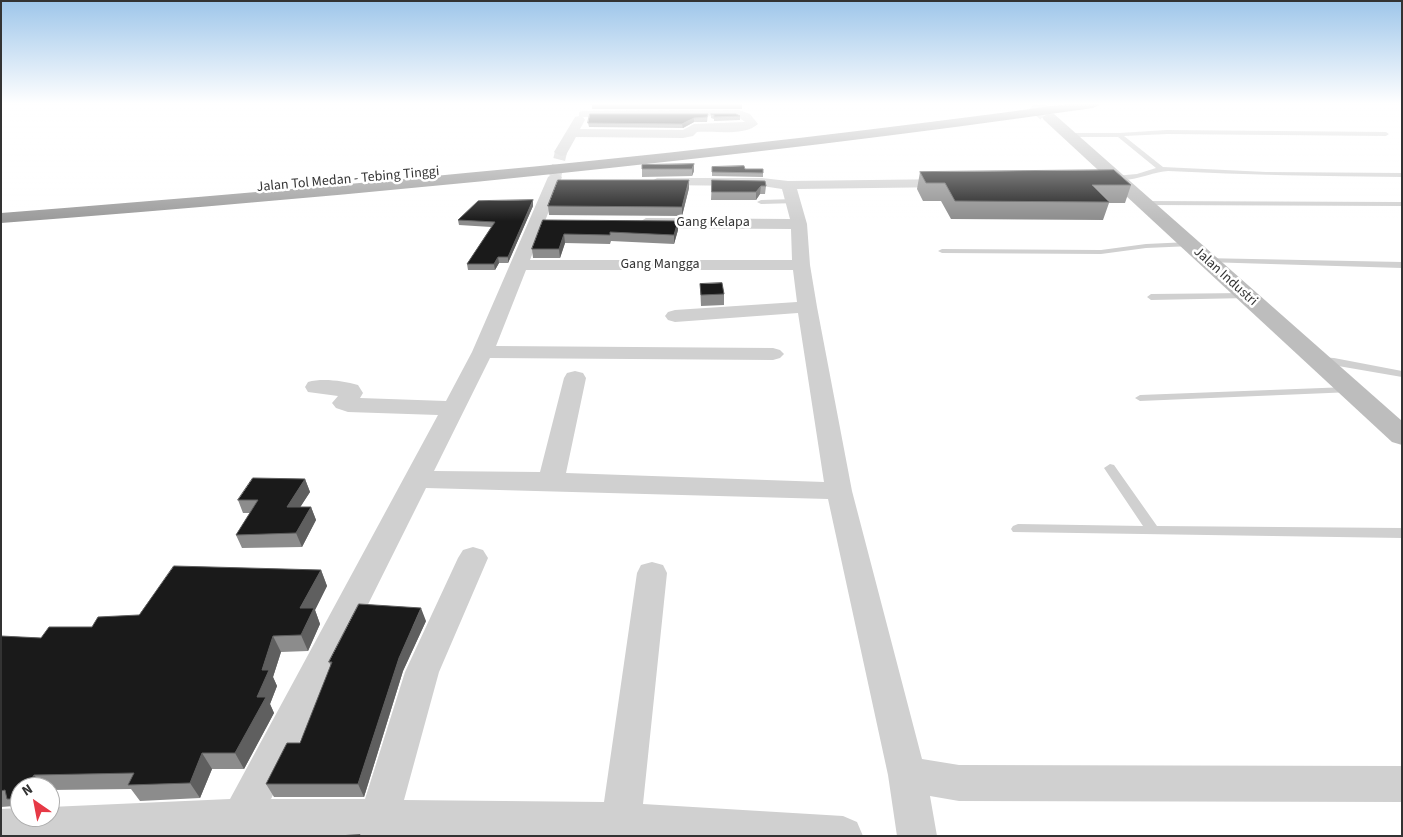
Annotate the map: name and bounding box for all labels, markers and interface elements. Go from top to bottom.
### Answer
street label: Jalan Tol Medan - Tebing Tinggi [256,164,440,196]
street label: Gang Kelapa [676,215,750,231]
street label: Jalan Industri [1190,244,1260,310]
street label: Gang Mangga [620,257,700,273]
north arrow [10,777,60,827]
text: N [18,779,37,801]

